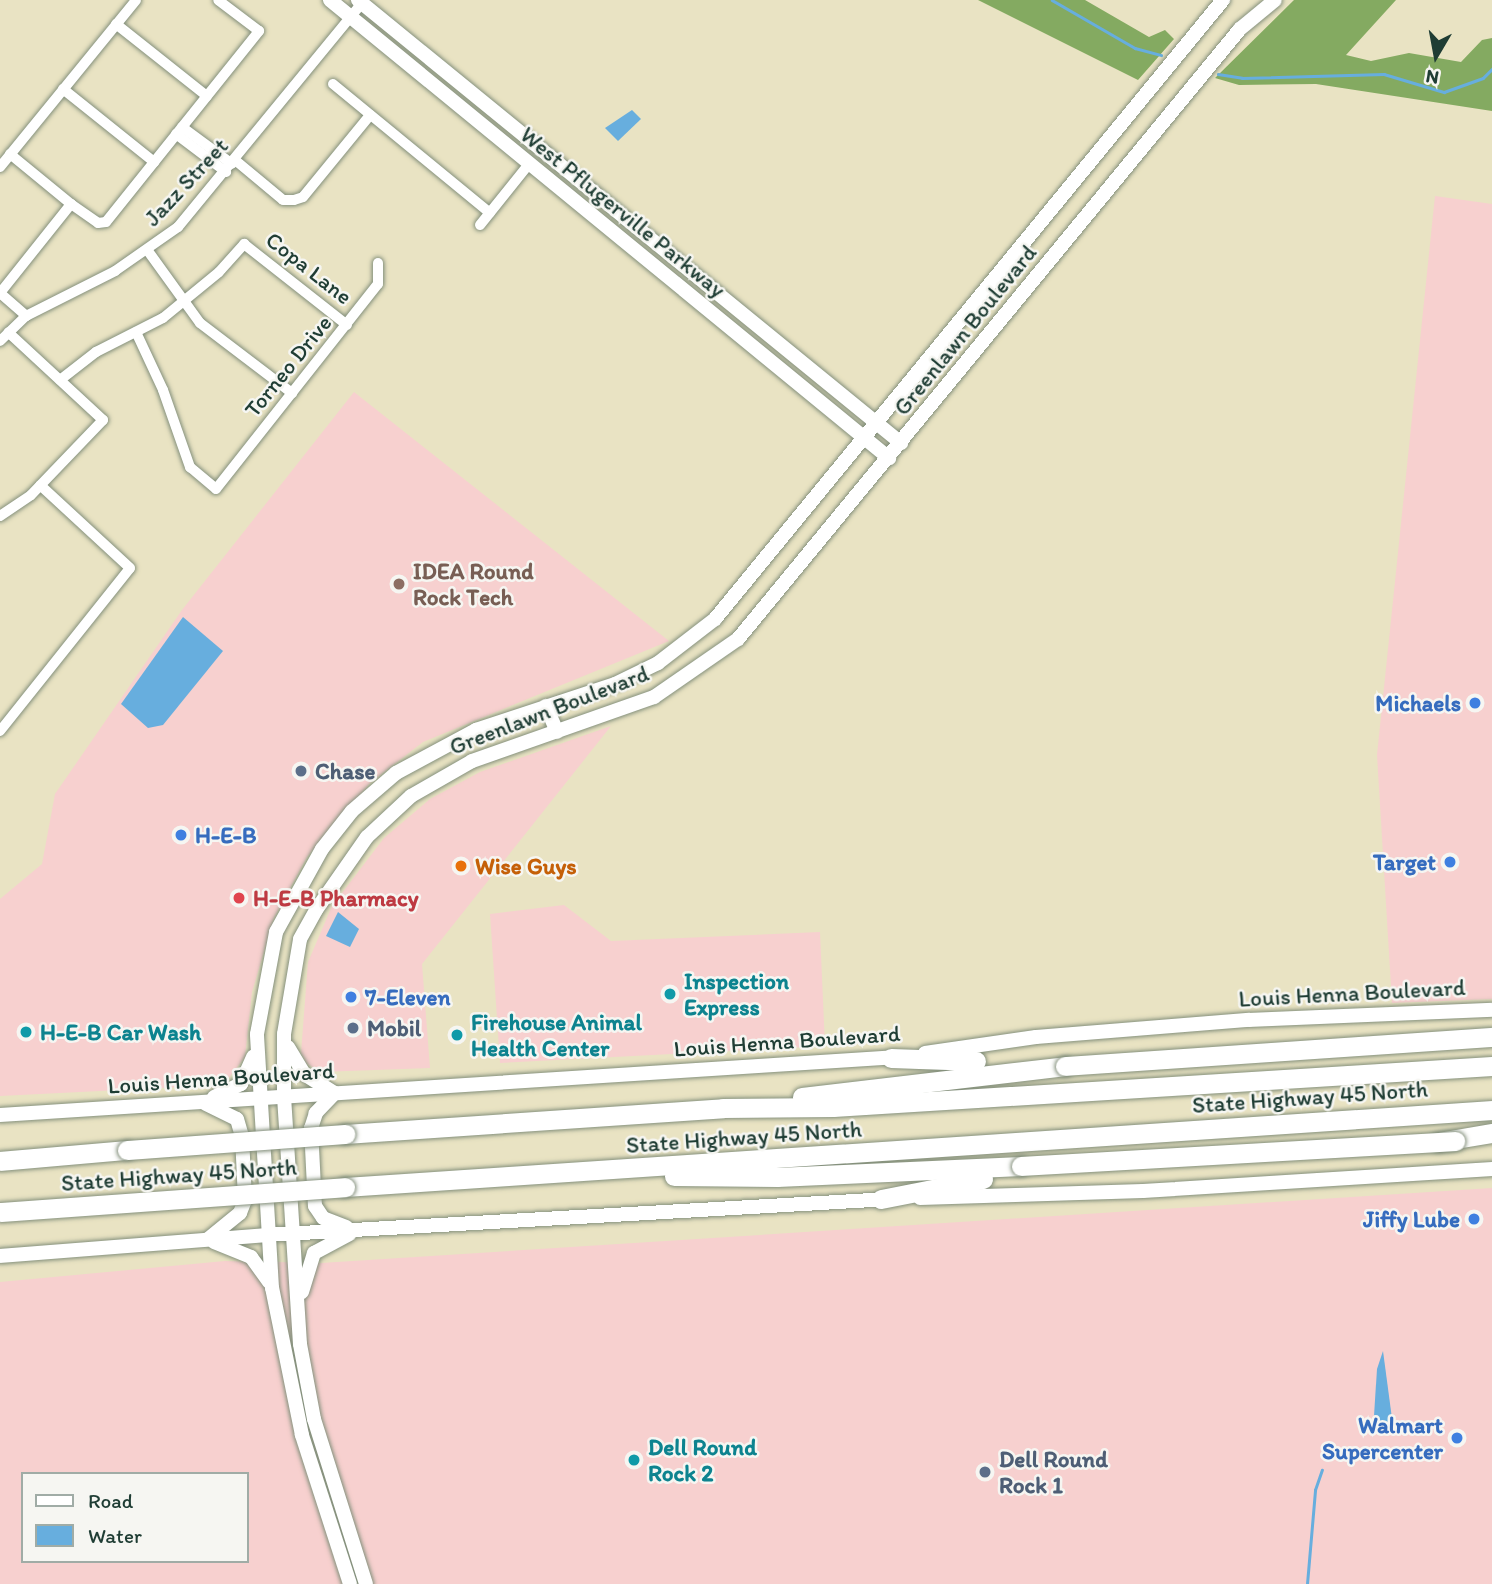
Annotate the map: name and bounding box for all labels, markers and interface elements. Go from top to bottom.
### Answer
north arrow [1401,21,1471,91]
text: N [1424,65,1441,90]
street label: West Pflugerville Parkway [515,121,731,303]
street label: Jazz Street [138,132,234,232]
street label: Copa Lane [260,225,358,311]
street label: Greenlawn Boulevard [888,239,1042,421]
street label: Torneo Drive [238,309,338,423]
place label: IDEA Round Rock Tech [413,557,533,611]
marker: IDEA Round Rock Tech [391,576,407,592]
street label: Greenlawn Boulevard [445,659,653,761]
place label: Michaels [1375,689,1461,717]
marker: Michaels [1467,695,1483,711]
place label: Chase [315,757,375,785]
marker: Chase [293,763,309,779]
place label: H-E-B [195,821,257,849]
marker: H-E-B [173,827,189,843]
place label: Target [1373,848,1436,876]
place label: Wise Guys [475,852,576,880]
marker: Target [1442,854,1458,870]
marker: Wise Guys [453,858,469,874]
place label: H-E-B Pharmacy [253,884,418,912]
marker: H-E-B Pharmacy [231,890,247,906]
place label: Inspection Express [684,967,789,1021]
street label: Louis Henna Boulevard [1238,973,1466,1013]
place label: 7-Eleven [365,983,450,1011]
marker: Inspection Express [662,986,678,1002]
marker: 7-Eleven [343,989,359,1005]
place label: Firehouse Animal Health Center [471,1008,641,1062]
place label: Mobil [367,1014,421,1042]
place label: H-E-B Car Wash [40,1018,201,1046]
street label: Louis Henna Boulevard [673,1019,901,1063]
marker: Mobil [345,1020,361,1036]
marker: H-E-B Car Wash [18,1024,34,1040]
marker: Firehouse Animal Health Center [449,1027,465,1043]
street label: Louis Henna Boulevard [107,1056,335,1100]
street label: State Highway 45 North [1192,1075,1428,1119]
street label: State Highway 45 North [626,1115,862,1159]
street label: State Highway 45 North [61,1153,297,1197]
place label: Jiffy Lube [1363,1205,1460,1233]
marker: Jiffy Lube [1466,1211,1482,1227]
place label: Walmart Supercenter [1322,1411,1443,1465]
marker: Walmart Supercenter [1449,1430,1465,1446]
place label: Dell Round Rock 2 [648,1433,756,1487]
place label: Dell Round Rock 1 [999,1445,1107,1499]
marker: Dell Round Rock 2 [626,1452,642,1468]
marker: Dell Round Rock 1 [977,1464,993,1480]
legend [21,1472,248,1563]
text: Road [88,1488,133,1513]
text: Water [88,1523,142,1548]

